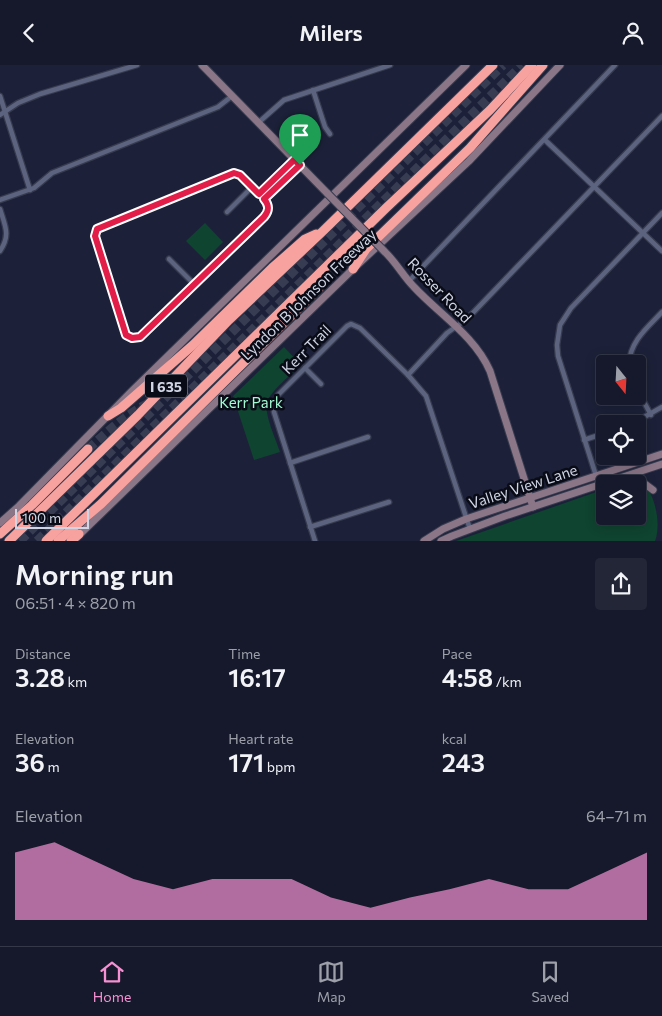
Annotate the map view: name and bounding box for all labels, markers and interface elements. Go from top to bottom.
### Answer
icon: back [15,19,43,47]
text: Milers [299,19,363,46]
icon: person [619,19,647,47]
pin [279,114,321,165]
icon: arrive [286,121,314,149]
street label: Lyndon B Johnson Freeway [237,225,380,363]
street label: Rosser Road [404,254,476,326]
street label: Kerr Trail [278,321,334,377]
north arrow [596,355,646,405]
map controls [596,355,646,525]
road number: I 635 [145,375,187,397]
park label: Kerr Park [219,393,283,411]
button: locate [596,415,646,465]
street label: Valley View Lane [466,460,580,512]
button: layers [596,475,646,525]
scale bar [15,506,89,529]
text: 100 m [22,509,61,526]
text: Morning run [15,557,174,591]
button: share [595,558,647,610]
text: 06:51 · 4 × 820 m [15,593,136,612]
text: Distance [15,645,71,662]
text: Time [228,645,261,662]
text: Pace [442,645,472,662]
text: 3.28 [15,662,65,692]
text: 16:17 [228,662,286,692]
text: 4:58 [442,662,493,692]
text: km [65,673,87,690]
text: /km [493,673,522,690]
text: Elevation [15,730,74,747]
text: Heart rate [228,730,293,747]
text: kcal [442,730,467,747]
text: 36 [15,747,45,777]
text: 171 [228,747,264,777]
text: 243 [442,747,485,777]
text: m [45,758,60,775]
text: bpm [264,758,296,775]
text: Elevation [15,806,83,825]
text: 64–71 m [586,806,647,825]
tab: Home [93,958,131,1005]
tab: Map [317,958,346,1005]
tab: Saved [531,958,569,1005]

